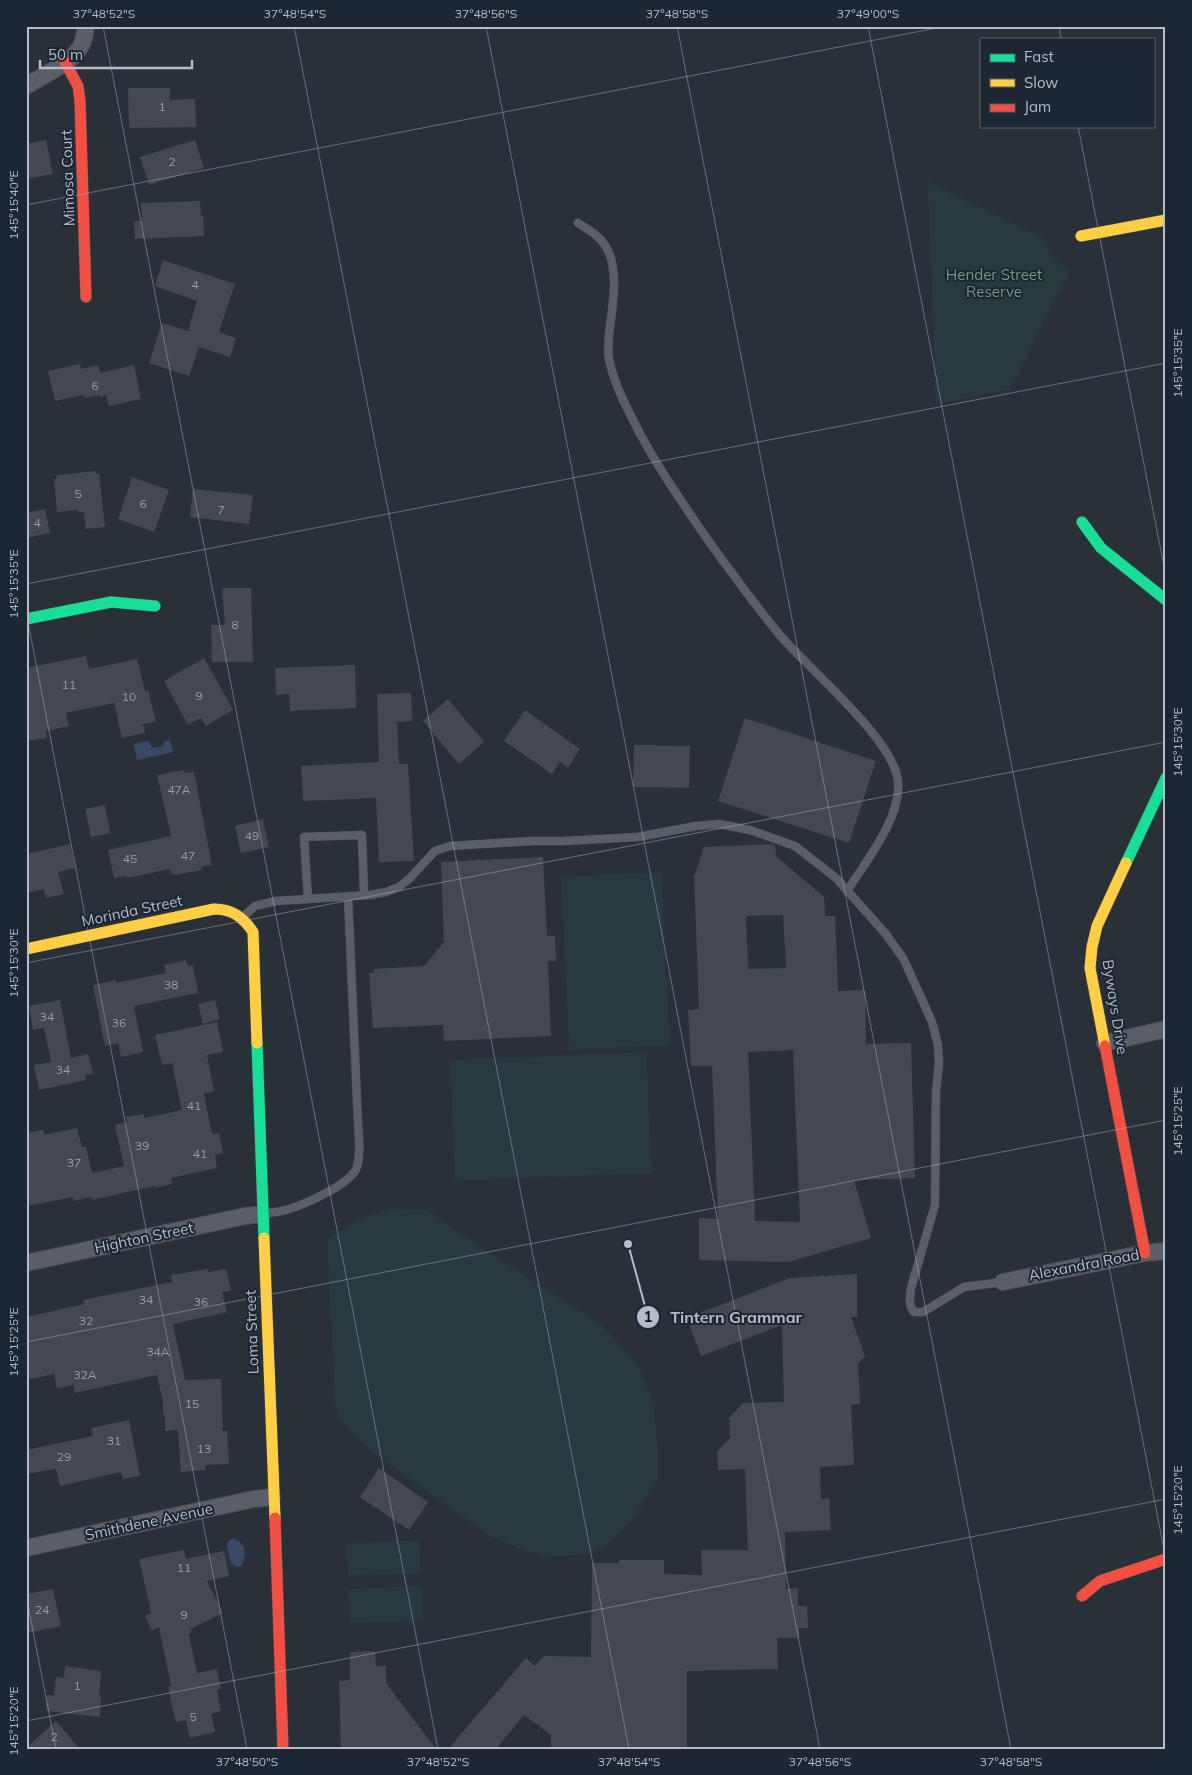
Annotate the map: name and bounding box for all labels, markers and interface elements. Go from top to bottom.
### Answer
text: 37°48'52"S [73,6,135,21]
text: 37°48'54"S [264,6,326,21]
text: 37°48'56"S [455,6,517,21]
text: 37°48'58"S [646,6,708,21]
text: 37°49'00"S [837,6,899,21]
scale bar [40,38,192,70]
legend [980,38,1154,128]
text: 50 m [48,45,83,64]
text: Fast [1024,47,1054,66]
text: Slow [1024,73,1058,92]
text: Jam [1024,97,1051,116]
house number: 1 [158,99,166,114]
street label: Mimosa Court [56,129,79,227]
house number: 2 [168,154,176,169]
text: 145°15'40"E [6,170,21,240]
park label: Hender Street Reserve [946,265,1042,301]
house number: 4 [191,277,199,292]
text: 145°15'35"E [1170,328,1185,398]
house number: 6 [91,378,99,393]
house number: 5 [74,486,82,501]
house number: 6 [139,496,147,511]
house number: 7 [217,502,225,517]
house number: 4 [33,515,41,530]
text: 145°15'35"E [6,549,21,619]
house number: 8 [231,617,239,632]
house number: 11 [62,677,76,692]
house number: 9 [195,688,203,703]
house number: 10 [122,689,136,704]
text: 145°15'30"E [1170,707,1185,777]
house number: 47A [167,782,191,797]
house number: 49 [245,828,259,843]
house number: 47 [181,848,195,863]
house number: 45 [123,851,137,866]
street label: Morinda Street [80,891,184,930]
text: 145°15'30"E [6,928,21,998]
street label: Byways Drive [1099,958,1132,1056]
house number: 38 [164,977,178,992]
house number: 34 [40,1009,54,1024]
house number: 36 [112,1015,126,1030]
house number: 34 [56,1062,70,1077]
text: 145°15'25"E [1170,1086,1185,1156]
house number: 41 [187,1098,201,1113]
house number: 39 [135,1138,149,1153]
house number: 41 [193,1146,207,1161]
house number: 37 [67,1155,81,1170]
street label: Highton Street [93,1218,195,1257]
street label: Alexandra Road [1027,1244,1141,1285]
street label: Loma Street [241,1290,262,1374]
house number: 34 [139,1292,153,1307]
house number: 36 [194,1294,208,1309]
callout: Tintern Grammar [635,1301,812,1332]
text: 145°15'25"E [6,1307,21,1377]
text: 1 [643,1307,653,1326]
text: Tintern Grammar [670,1307,803,1327]
house number: 32 [79,1313,93,1328]
house number: 34A [146,1344,170,1359]
house number: 32A [73,1367,97,1382]
house number: 15 [185,1396,199,1411]
house number: 31 [107,1433,121,1448]
house number: 13 [197,1441,211,1456]
house number: 29 [57,1449,71,1464]
text: 145°15'20"E [1170,1465,1185,1535]
street label: Smithdene Avenue [83,1499,215,1544]
house number: 11 [177,1560,191,1575]
house number: 24 [35,1602,49,1617]
house number: 9 [180,1607,188,1622]
house number: 1 [73,1678,81,1693]
text: 145°15'20"E [6,1686,21,1756]
house number: 5 [189,1709,197,1724]
house number: 2 [50,1729,58,1744]
text: 37°48'50"S [216,1754,278,1769]
text: 37°48'52"S [407,1754,469,1769]
text: 37°48'54"S [598,1754,660,1769]
text: 37°48'56"S [789,1754,851,1769]
text: 37°48'58"S [980,1754,1042,1769]

